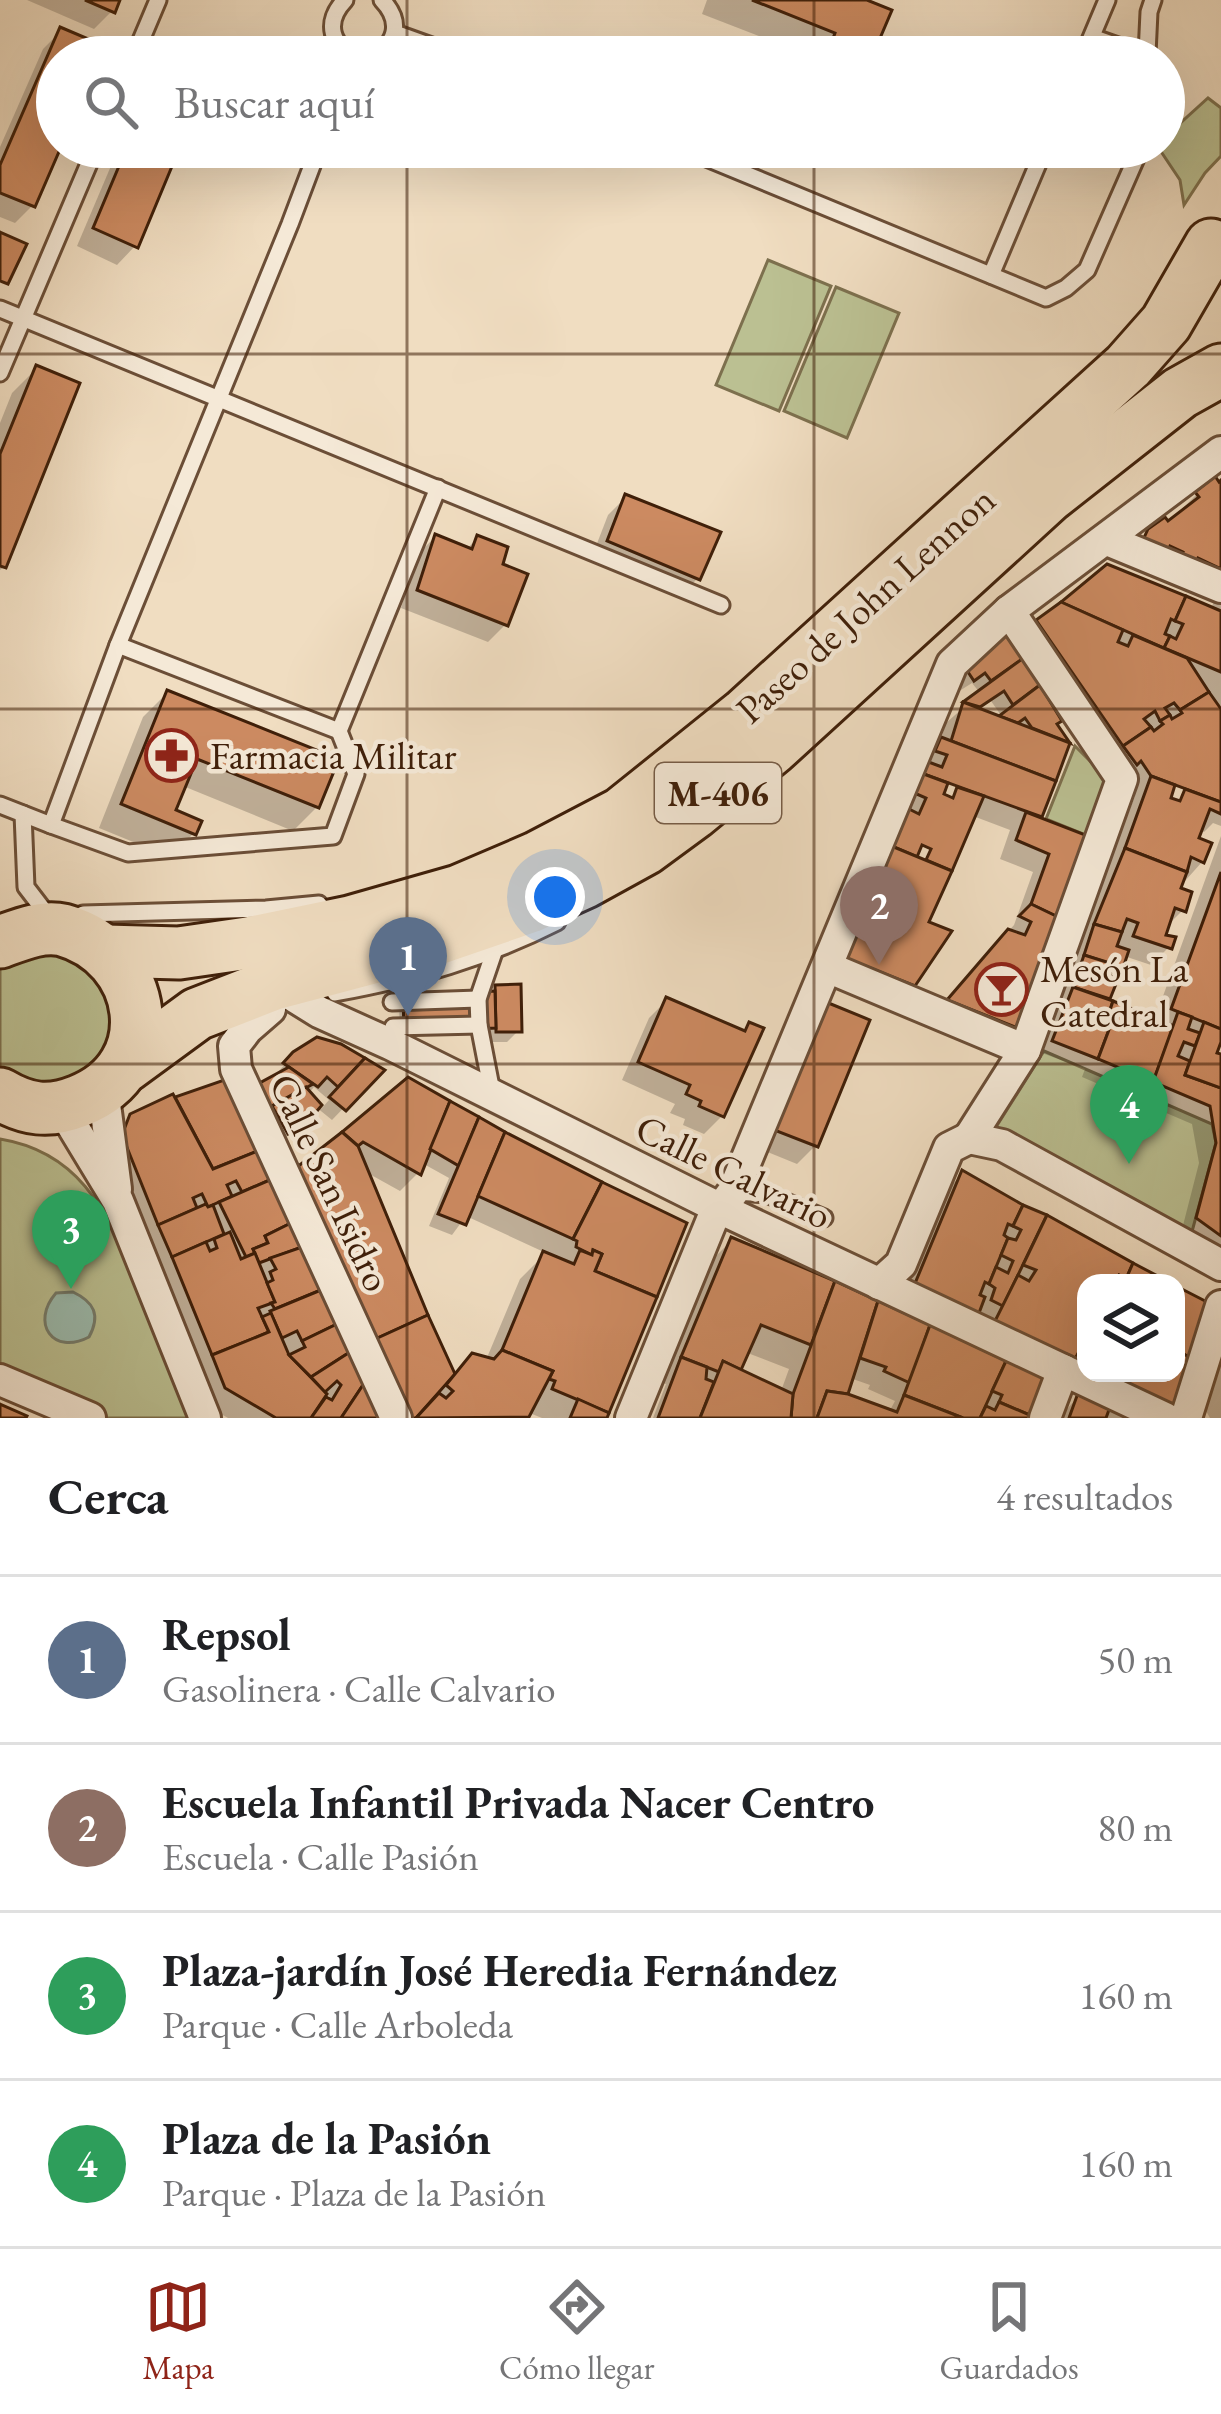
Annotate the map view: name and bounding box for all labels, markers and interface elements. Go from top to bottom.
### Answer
search box [36,36,1185,168]
icon: search [78,69,144,135]
text: Buscar aquí [174,73,374,131]
street label: Paseo de John Lennon [725,474,1006,734]
pharmacy icon: Farmacia Militar [143,727,199,783]
place label: Farmacia Militar [210,730,457,781]
road number: M-406 [655,763,781,823]
pin: 2 [840,866,918,965]
your location [525,867,585,927]
pin: 1 [369,917,447,1016]
place label: Mesón La Catedral [1040,943,1189,1039]
bar icon: Mesón La Catedral [973,962,1029,1018]
street label: Calle San Isidro [258,1065,403,1299]
pin: 4 [1090,1065,1168,1164]
street label: Calle Calvario [628,1102,840,1241]
pin: 3 [32,1190,110,1289]
map controls [1077,1274,1185,1382]
button: layers [1077,1274,1185,1382]
text: Cerca [48,1463,168,1529]
text: 4 resultados [996,1471,1173,1522]
text: Repsol [162,1605,291,1663]
text: 1 [77,1634,97,1685]
text: 50 m [1097,1634,1173,1685]
text: Gasolinera · Calle Calvario [162,1663,556,1714]
text: Escuela Infantil Privada Nacer Centro [162,1773,874,1831]
text: 2 [77,1802,97,1853]
text: 80 m [1097,1802,1173,1853]
text: Escuela · Calle Pasión [162,1831,479,1882]
text: Plaza-jardín José Heredia Fernández [162,1941,837,1999]
text: 3 [77,1970,97,2021]
text: 160 m [1079,1970,1173,2021]
text: Parque · Calle Arboleda [162,1999,513,2050]
text: Plaza de la Pasión [162,2109,491,2167]
text: 4 [77,2138,97,2189]
text: 160 m [1079,2138,1173,2189]
text: Parque · Plaza de la Pasión [162,2167,546,2218]
tab: Mapa [142,2274,214,2389]
tab: Cómo llegar [499,2274,655,2389]
tab: Guardados [939,2274,1079,2389]

